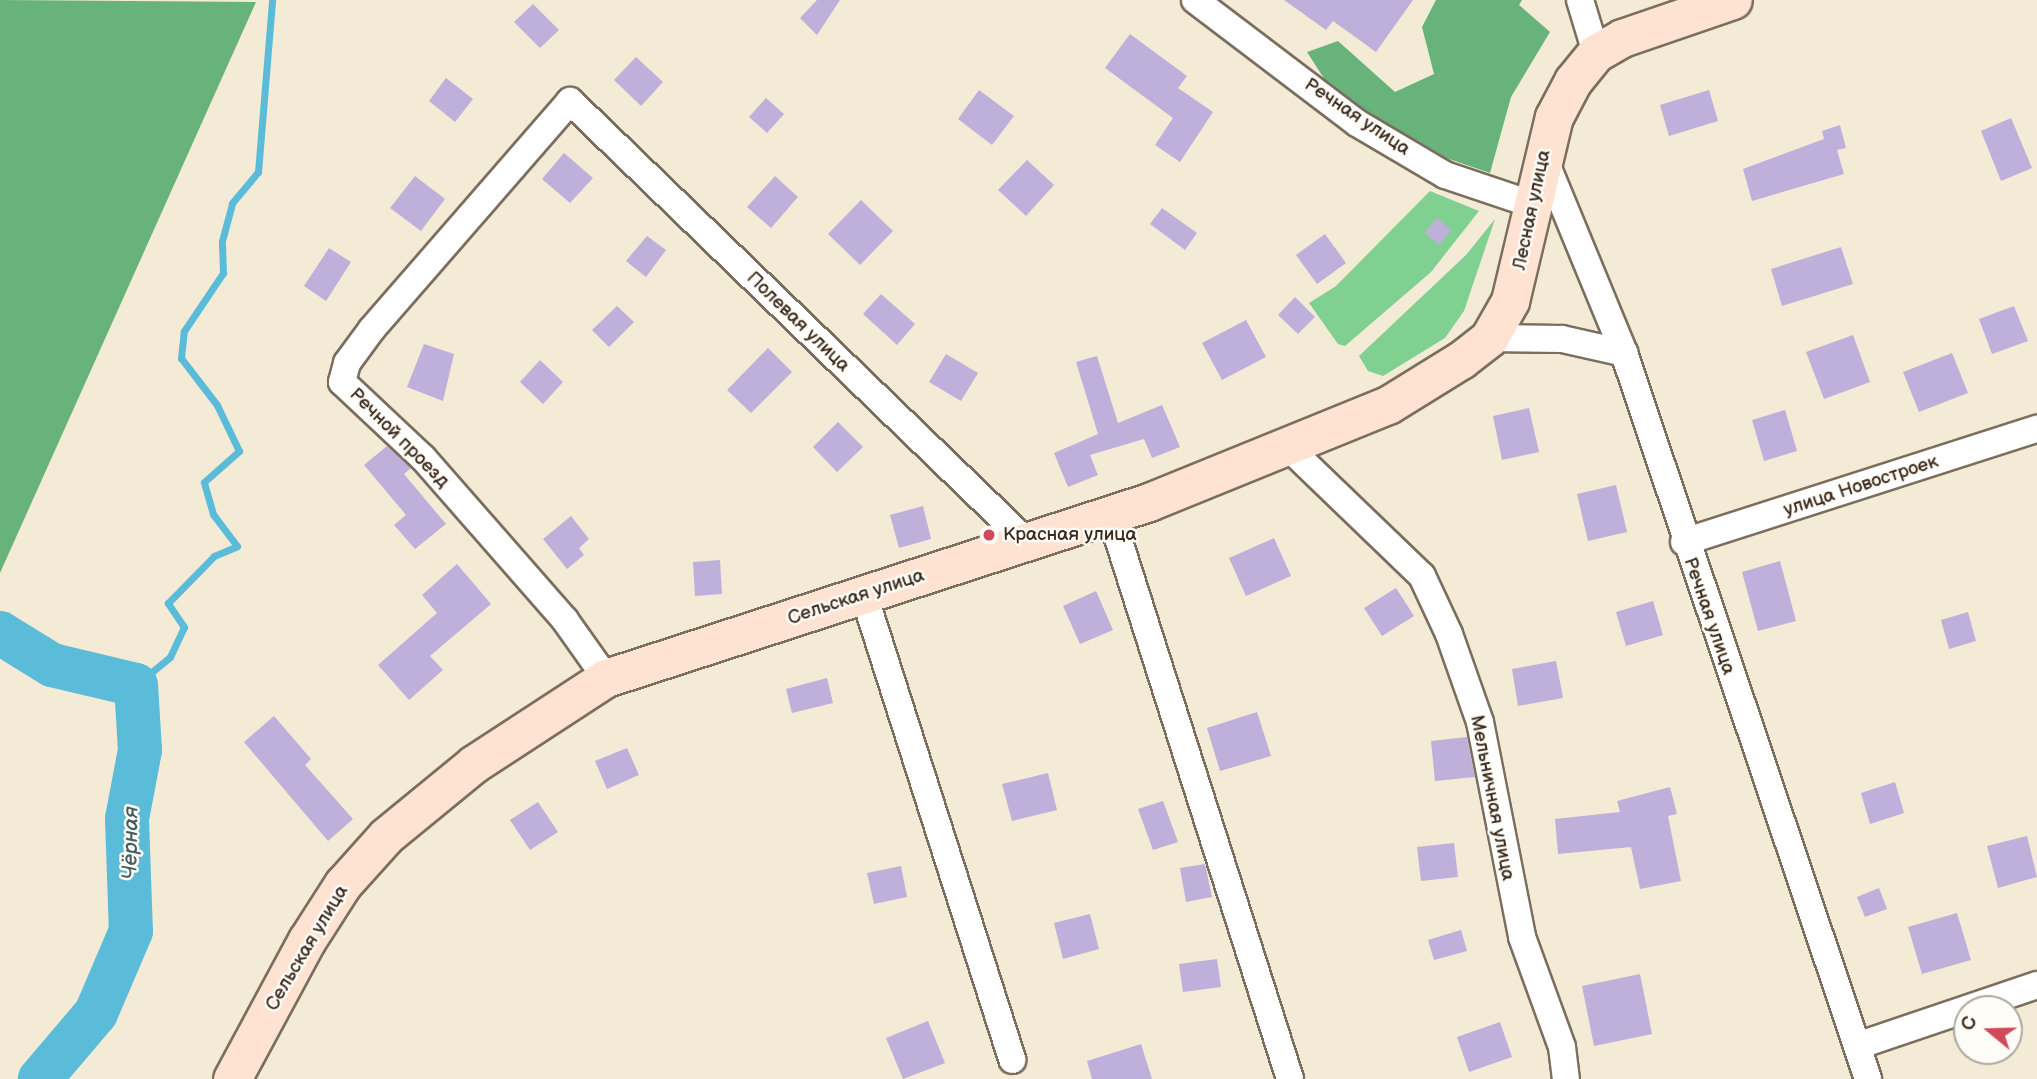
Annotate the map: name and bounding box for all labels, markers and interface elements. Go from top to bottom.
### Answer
street label: Речная улица [1300,73,1414,161]
street label: Лесная улица [1508,148,1556,272]
street label: Полевая улица [742,267,854,377]
street label: Речной проезд [344,383,454,493]
street label: улица Новостроек [1781,450,1941,522]
place label: Красная улица [1003,524,1137,546]
marker: Красная улица [981,527,997,543]
street label: Речная улица [1678,554,1740,678]
street label: Сельская улица [785,564,927,630]
street label: Мельничная улица [1465,713,1519,883]
water label: Чёрная [118,806,144,880]
street label: Сельская улица [261,881,353,1015]
north arrow [1953,995,2023,1065]
text: С [1957,1014,1983,1034]

